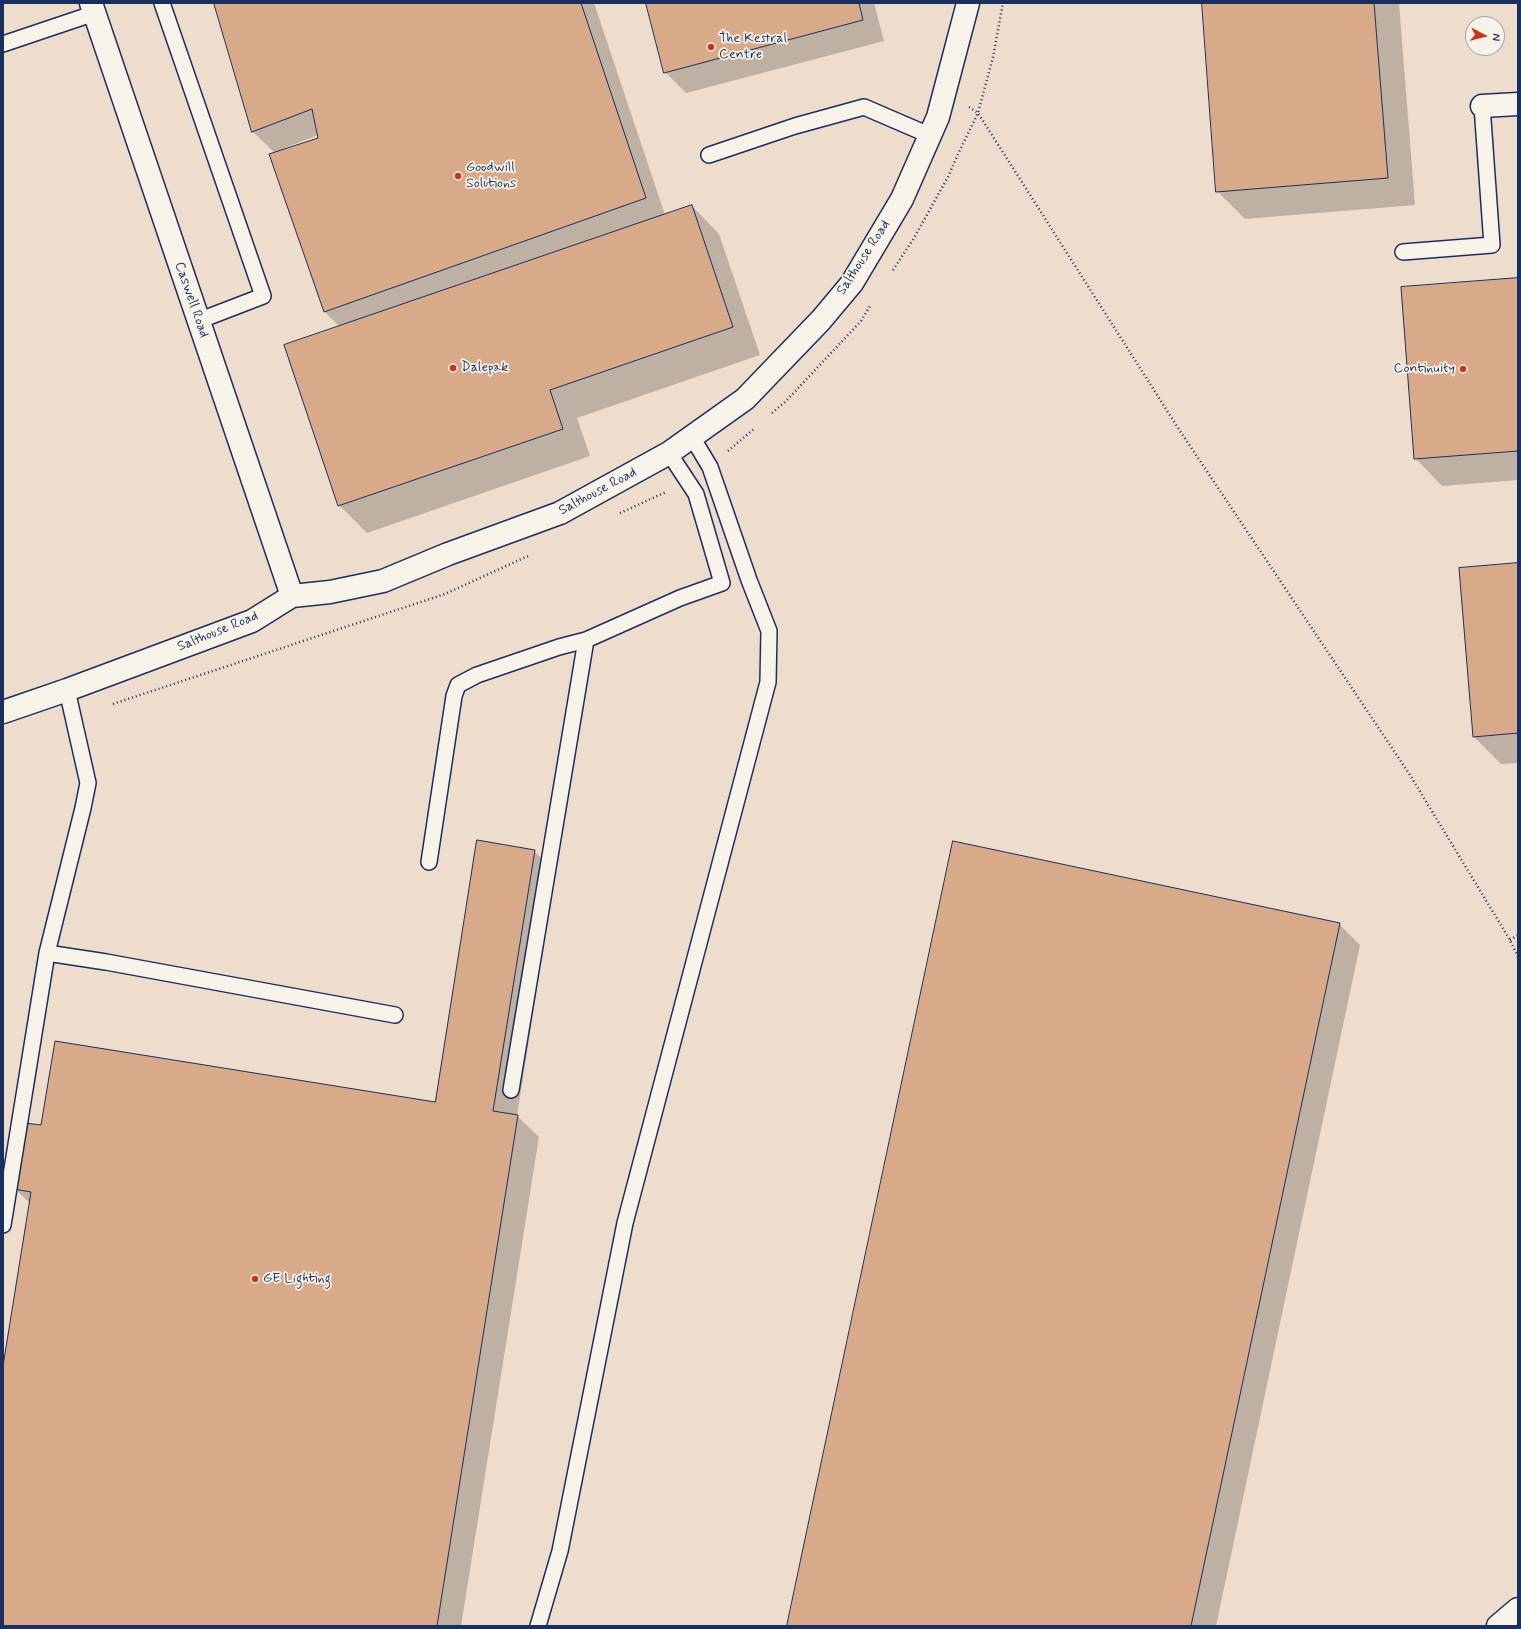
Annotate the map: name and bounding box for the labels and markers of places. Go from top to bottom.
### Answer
place label: The Kestral Centre [719,31,787,64]
marker: The Kestral Centre [706,42,716,52]
place label: Goodwill Solutions [466,160,516,192]
marker: Goodwill Solutions [453,171,463,181]
place label: Dalepak [461,360,508,376]
place label: Continuity [1394,361,1455,377]
marker: Dalepak [448,363,458,373]
marker: Continuity [1458,364,1468,374]
place label: GE Lighting [263,1271,331,1287]
marker: GE Lighting [250,1274,260,1284]

